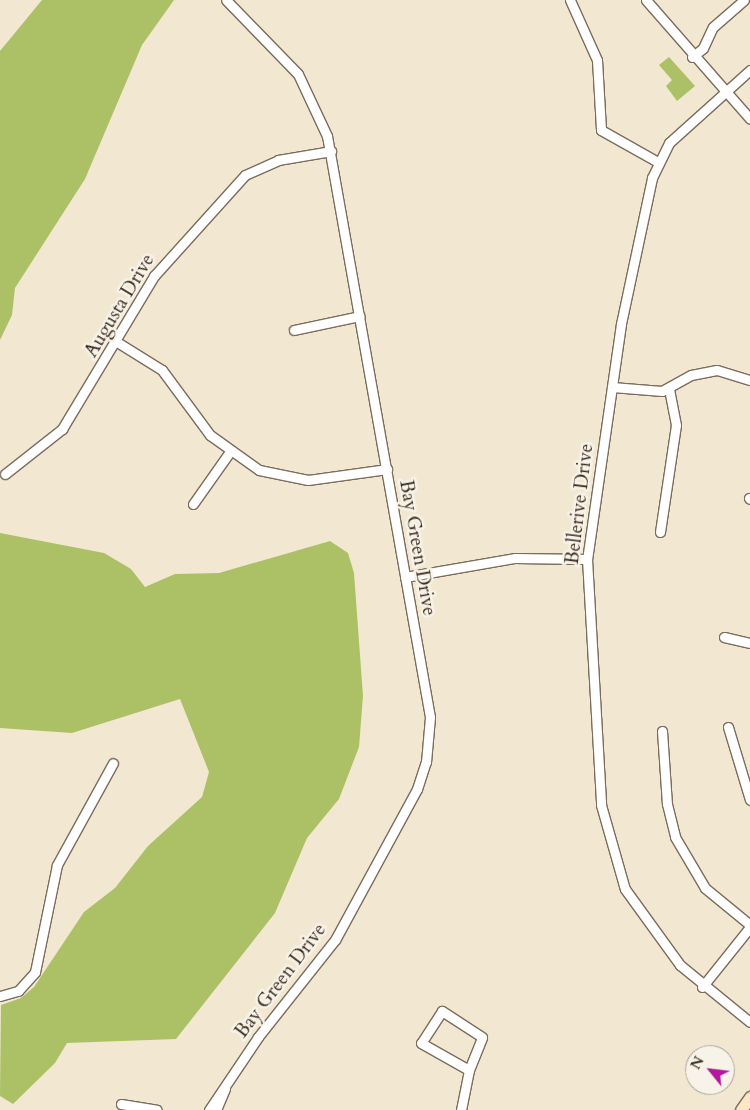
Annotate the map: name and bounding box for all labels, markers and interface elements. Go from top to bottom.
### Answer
street label: Augusta Drive [80,250,160,362]
street label: Bellerive Drive [561,442,599,566]
street label: Bay Green Drive [394,478,440,618]
street label: Bay Green Drive [231,919,331,1043]
north arrow [685,1045,735,1095]
text: N [686,1053,709,1073]

